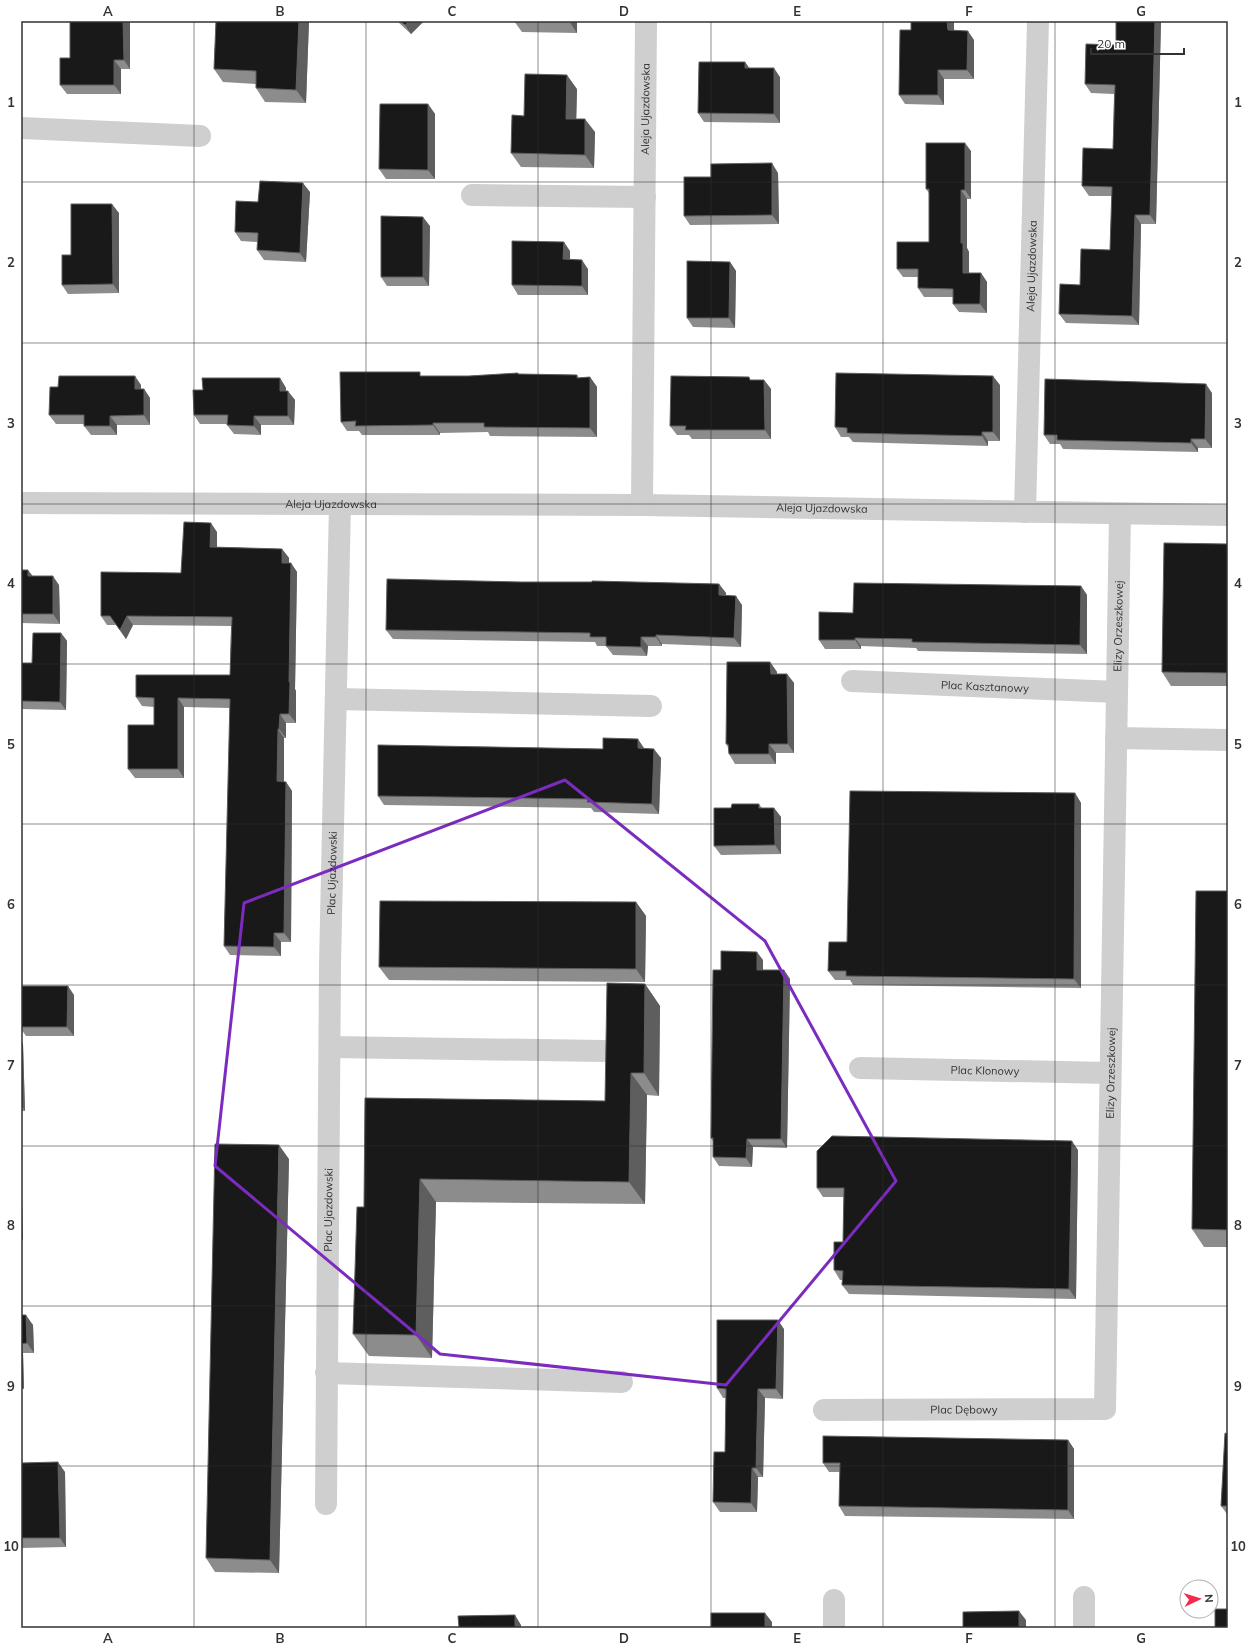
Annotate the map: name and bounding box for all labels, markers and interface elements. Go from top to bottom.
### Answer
text: A [103,3,113,19]
text: B [276,3,285,19]
text: C [448,3,457,19]
text: D [619,3,629,19]
text: E [793,3,801,19]
text: F [965,3,973,19]
text: G [1136,3,1146,19]
scale bar [1091,30,1184,56]
text: 20 m [1097,36,1125,51]
street label: Aleja Ujazdowska [638,63,653,155]
text: 1 [7,94,15,110]
text: 1 [1234,94,1242,110]
street label: Aleja Ujazdowska [1023,220,1040,312]
text: 2 [7,254,15,270]
text: 2 [1234,254,1242,270]
text: 3 [7,415,15,431]
text: 3 [1234,415,1242,431]
street label: Aleja Ujazdowska [285,497,377,511]
street label: Aleja Ujazdowska [776,500,868,516]
text: 4 [7,575,15,591]
text: 4 [1234,575,1242,591]
street label: Elizy Orzeszkowej [1110,580,1126,672]
street label: Plac Kasztanowy [941,678,1029,695]
text: 5 [7,736,15,752]
text: 5 [1234,736,1242,752]
street label: Plac Ujazdowski [324,831,340,915]
text: 6 [7,896,15,912]
text: 6 [1234,896,1242,912]
street label: Elizy Orzeszkowej [1103,1027,1118,1119]
text: 7 [7,1057,15,1073]
text: 7 [1234,1057,1242,1073]
street label: Plac Klonowy [950,1063,1020,1078]
street label: Plac Ujazdowski [321,1168,335,1252]
text: 8 [7,1217,15,1233]
text: 8 [1234,1217,1242,1233]
text: 9 [7,1378,15,1394]
text: 9 [1234,1378,1242,1394]
street label: Plac Dębowy [930,1402,998,1417]
text: 10 [3,1538,19,1554]
text: 10 [1230,1538,1246,1554]
north arrow [1179,1579,1219,1619]
text: N [1202,1594,1216,1603]
text: A [103,1630,113,1646]
text: B [276,1630,285,1646]
text: C [448,1630,457,1646]
text: D [619,1630,629,1646]
text: E [793,1630,801,1646]
text: F [965,1630,973,1646]
text: G [1136,1630,1146,1646]

